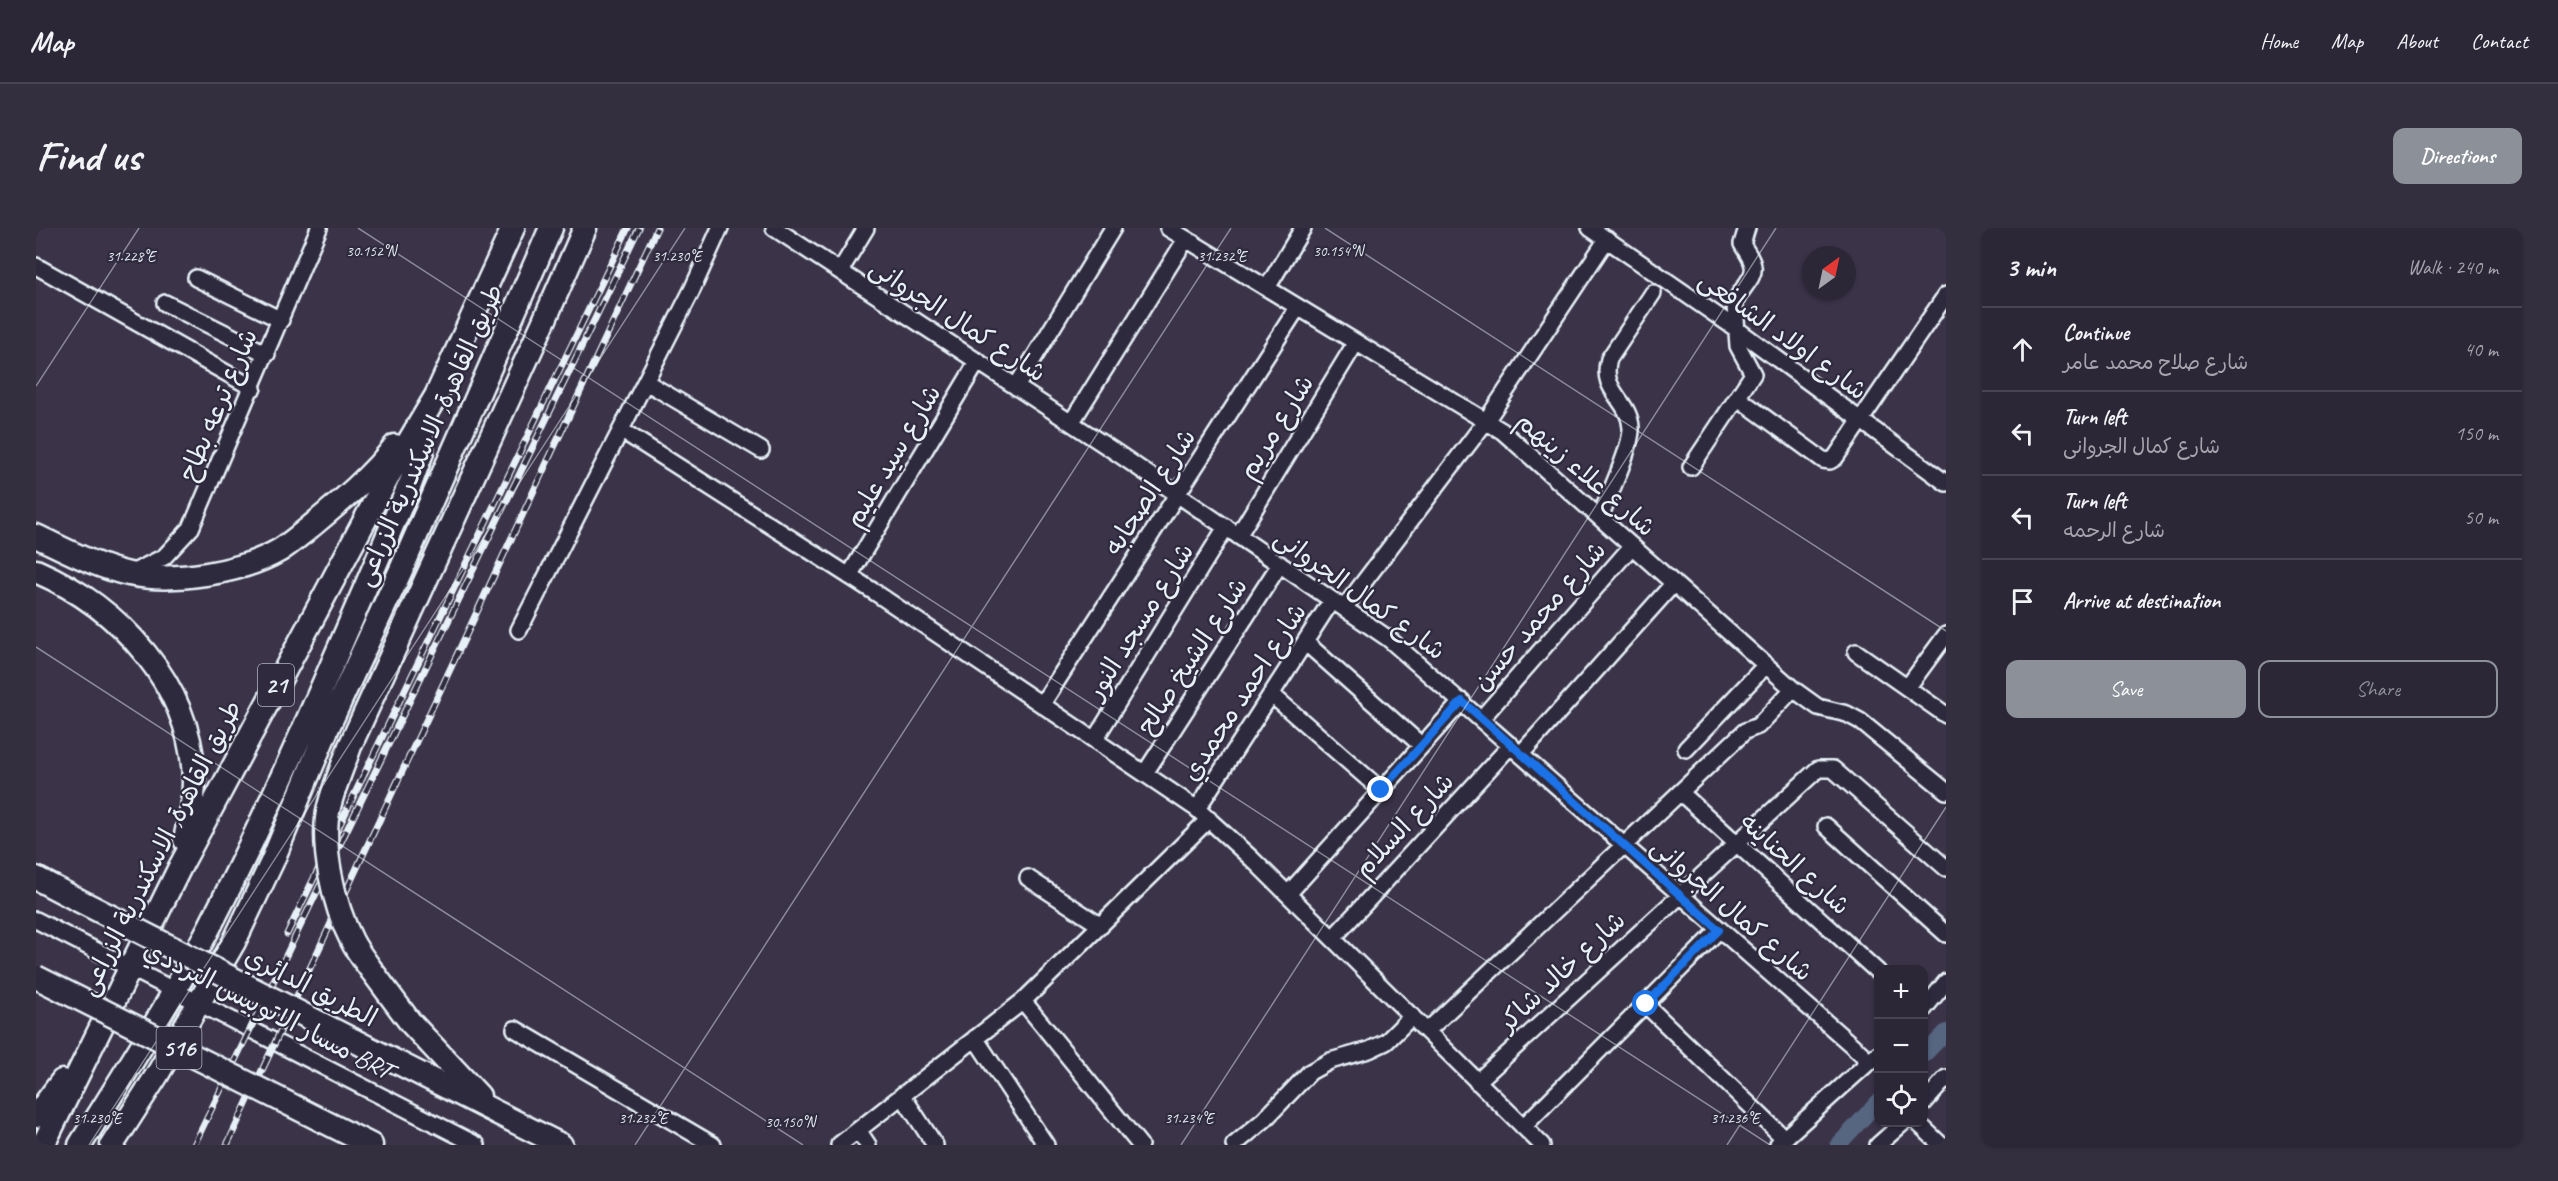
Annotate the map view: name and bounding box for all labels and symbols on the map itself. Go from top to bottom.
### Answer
text: 30.152°N [346,242,399,261]
text: 30.154°N [1313,242,1366,261]
north arrow [1802,246,1856,300]
text: 31.228°E [107,247,158,266]
text: 31.230°E [653,247,704,266]
text: 31.232°E [1198,247,1249,266]
street label: شارع كمال الجروانى [863,251,1053,390]
street label: شارع اولاد الشافعى [1692,263,1874,408]
street label: طريق القاهرة, الاسكندرية الزراعى [347,279,511,591]
street label: شارع ترعه بطاح [171,324,266,487]
street label: شارع مريم [1231,368,1324,487]
street label: شارع سيد عليم [837,379,951,535]
street label: شارع علاء زينهم [1507,404,1663,546]
street label: شارع الصحابه [1097,422,1204,562]
street label: شارع كمال الجروانى [1267,521,1452,668]
street label: شارع محمد حسن [1465,534,1614,698]
street label: شارع مسجد النور [1078,537,1202,708]
street label: شارع الشيخ صالح [1129,571,1256,741]
street label: شارع احمد محمدي [1174,597,1316,788]
road number: 21 [258,664,294,706]
street label: طريق القاهرة, الاسكندرية الزراعى [71,695,249,1001]
street label: شارع السلام [1347,765,1463,887]
route end [1367,776,1393,802]
street label: شارع الحناينه [1732,806,1857,923]
street label: شارع كمال الجروانى [1643,830,1820,989]
street label: شارع خالد شاكر [1490,904,1633,1040]
street label: مسار الاتوبيس الترددي BRT [137,933,404,1092]
street label: الطريق الدائري [238,939,383,1036]
route start [1632,990,1658,1016]
road number: 516 [156,1027,202,1069]
text: 31.230°E [73,1109,124,1128]
text: 31.232°E [619,1109,670,1128]
text: 31.234°E [1165,1109,1216,1128]
text: 31.236°E [1711,1109,1762,1128]
text: 30.150°N [765,1113,818,1132]

